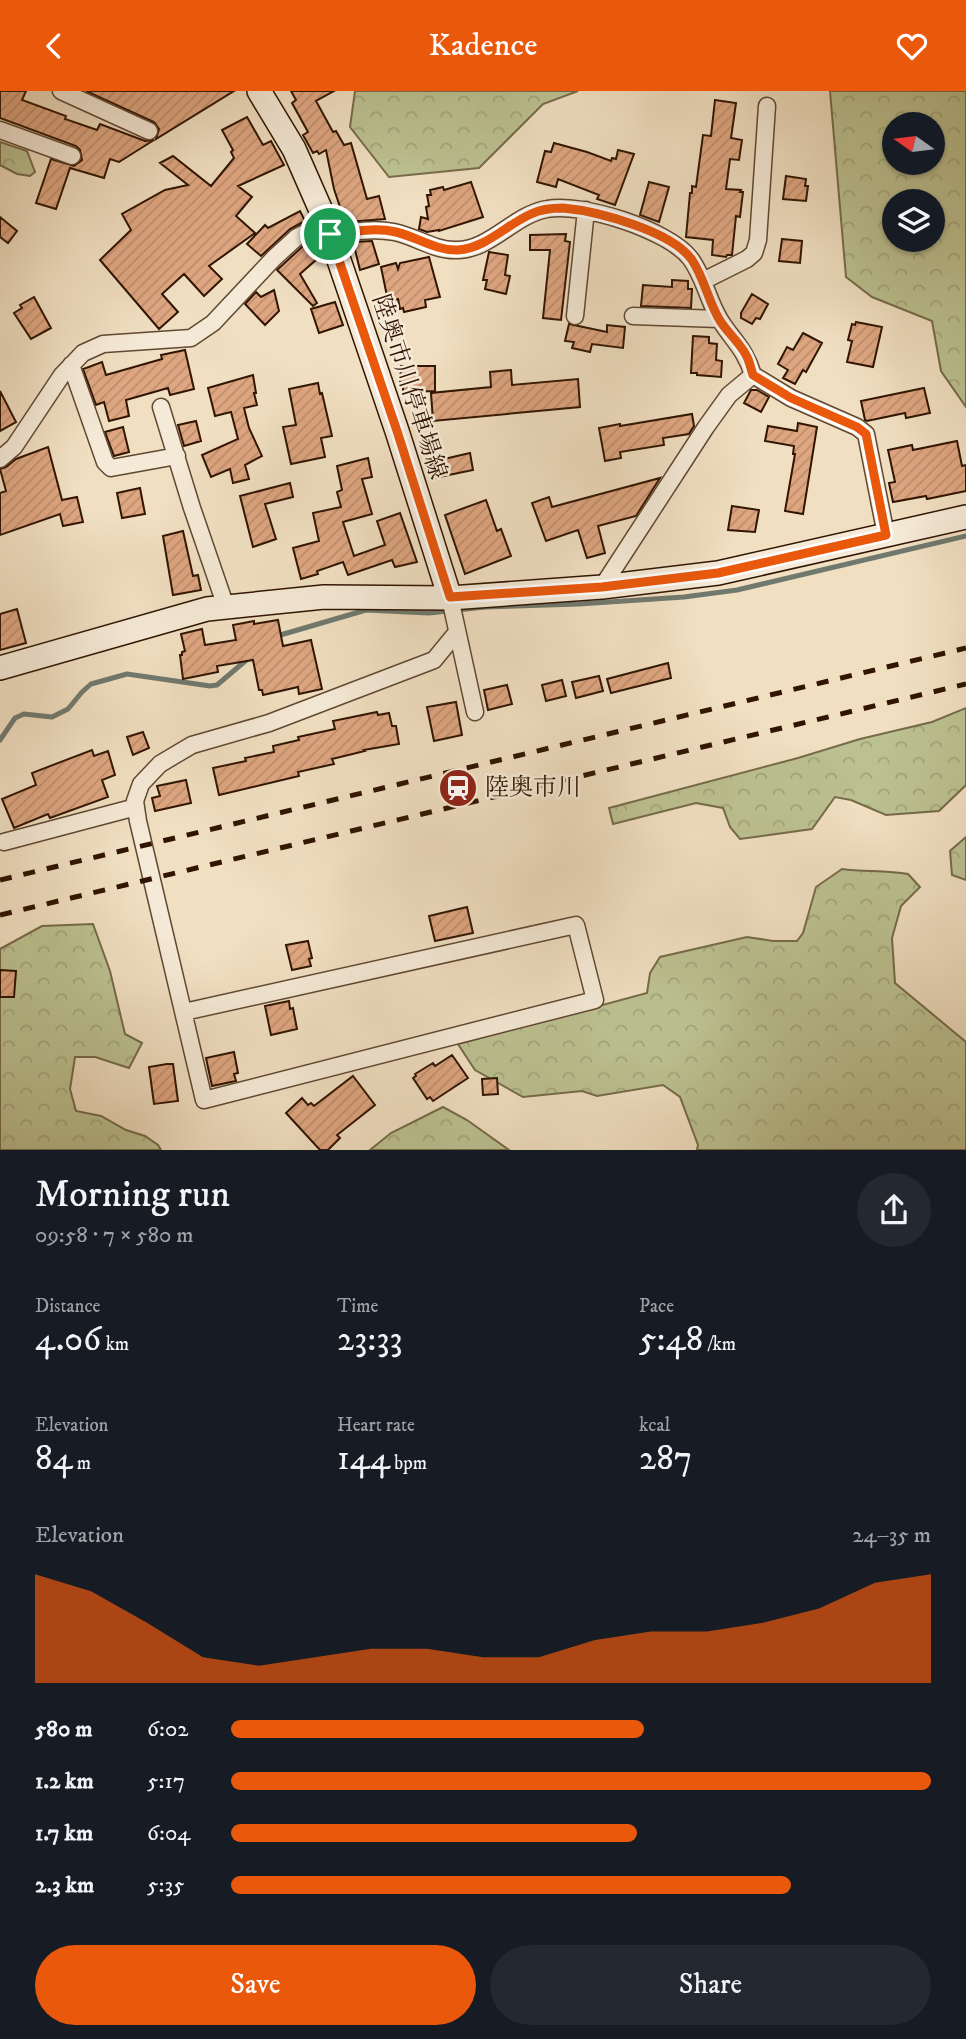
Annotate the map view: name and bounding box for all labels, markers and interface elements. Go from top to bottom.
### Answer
text: Kadence [429,26,537,66]
icon: back [35,27,73,65]
icon: heart [893,27,931,65]
north arrow [882,112,945,175]
map controls [882,112,945,252]
button: layers [882,189,945,252]
pin [300,204,360,264]
icon: arrive [311,215,349,253]
street label: 陸奥市川停車場線 [365,291,453,483]
station icon: 陸奥市川 [437,767,479,809]
place label: 陸奥市川 [485,773,581,803]
text: Morning run [35,1171,230,1219]
button: share [857,1173,931,1247]
text: 09:58 · 7 × 580 m [35,1221,194,1250]
text: Distance [35,1295,100,1318]
text: Time [337,1295,378,1318]
text: Pace [639,1295,674,1318]
text: 4.06 [35,1318,101,1362]
text: 23:33 [337,1318,403,1362]
text: 5:48 [639,1318,703,1362]
text: km [101,1333,129,1356]
text: /km [703,1333,736,1356]
text: Elevation [35,1414,109,1437]
text: Heart rate [337,1414,415,1437]
text: kcal [639,1414,670,1437]
text: 84 [35,1437,73,1481]
text: 144 [337,1437,390,1481]
text: 287 [639,1437,692,1481]
text: m [73,1452,91,1475]
text: bpm [390,1452,427,1475]
text: Elevation [35,1521,124,1550]
text: 24–35 m [852,1521,931,1550]
text: 580 m [35,1715,92,1744]
text: 6:02 [147,1715,189,1744]
text: 1.2 km [35,1767,94,1796]
text: 5:17 [147,1767,185,1796]
text: 1.7 km [35,1819,93,1848]
text: 6:04 [147,1819,191,1848]
text: 2.3 km [35,1871,94,1900]
text: 5:35 [147,1871,184,1900]
button: Save [35,1945,476,2025]
button: Share [490,1945,931,2025]

